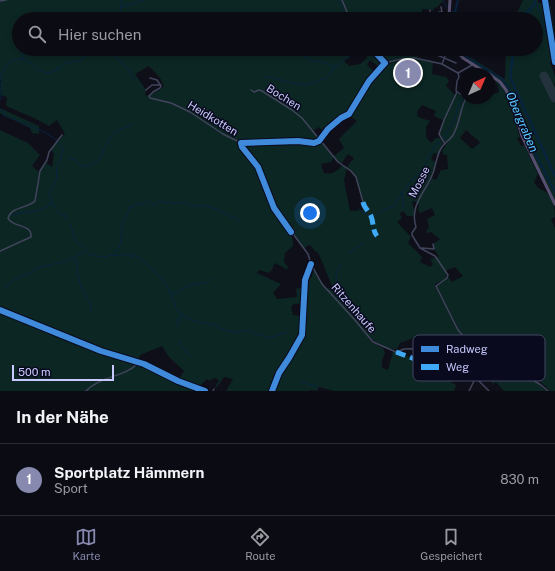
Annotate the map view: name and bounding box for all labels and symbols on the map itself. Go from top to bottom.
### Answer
pin: 1 [395,58,421,88]
north arrow [459,68,495,104]
street label: Bochen [265,82,303,112]
water label: Obergraben [503,90,541,155]
street label: Heidkotten [186,98,240,138]
street label: Mosse [406,164,432,200]
your location [300,203,320,223]
street label: Ritzenhaufe [329,281,379,335]
legend [413,335,545,381]
text: Radweg [446,343,488,355]
text: Weg [446,361,469,373]
scale bar [12,363,114,382]

